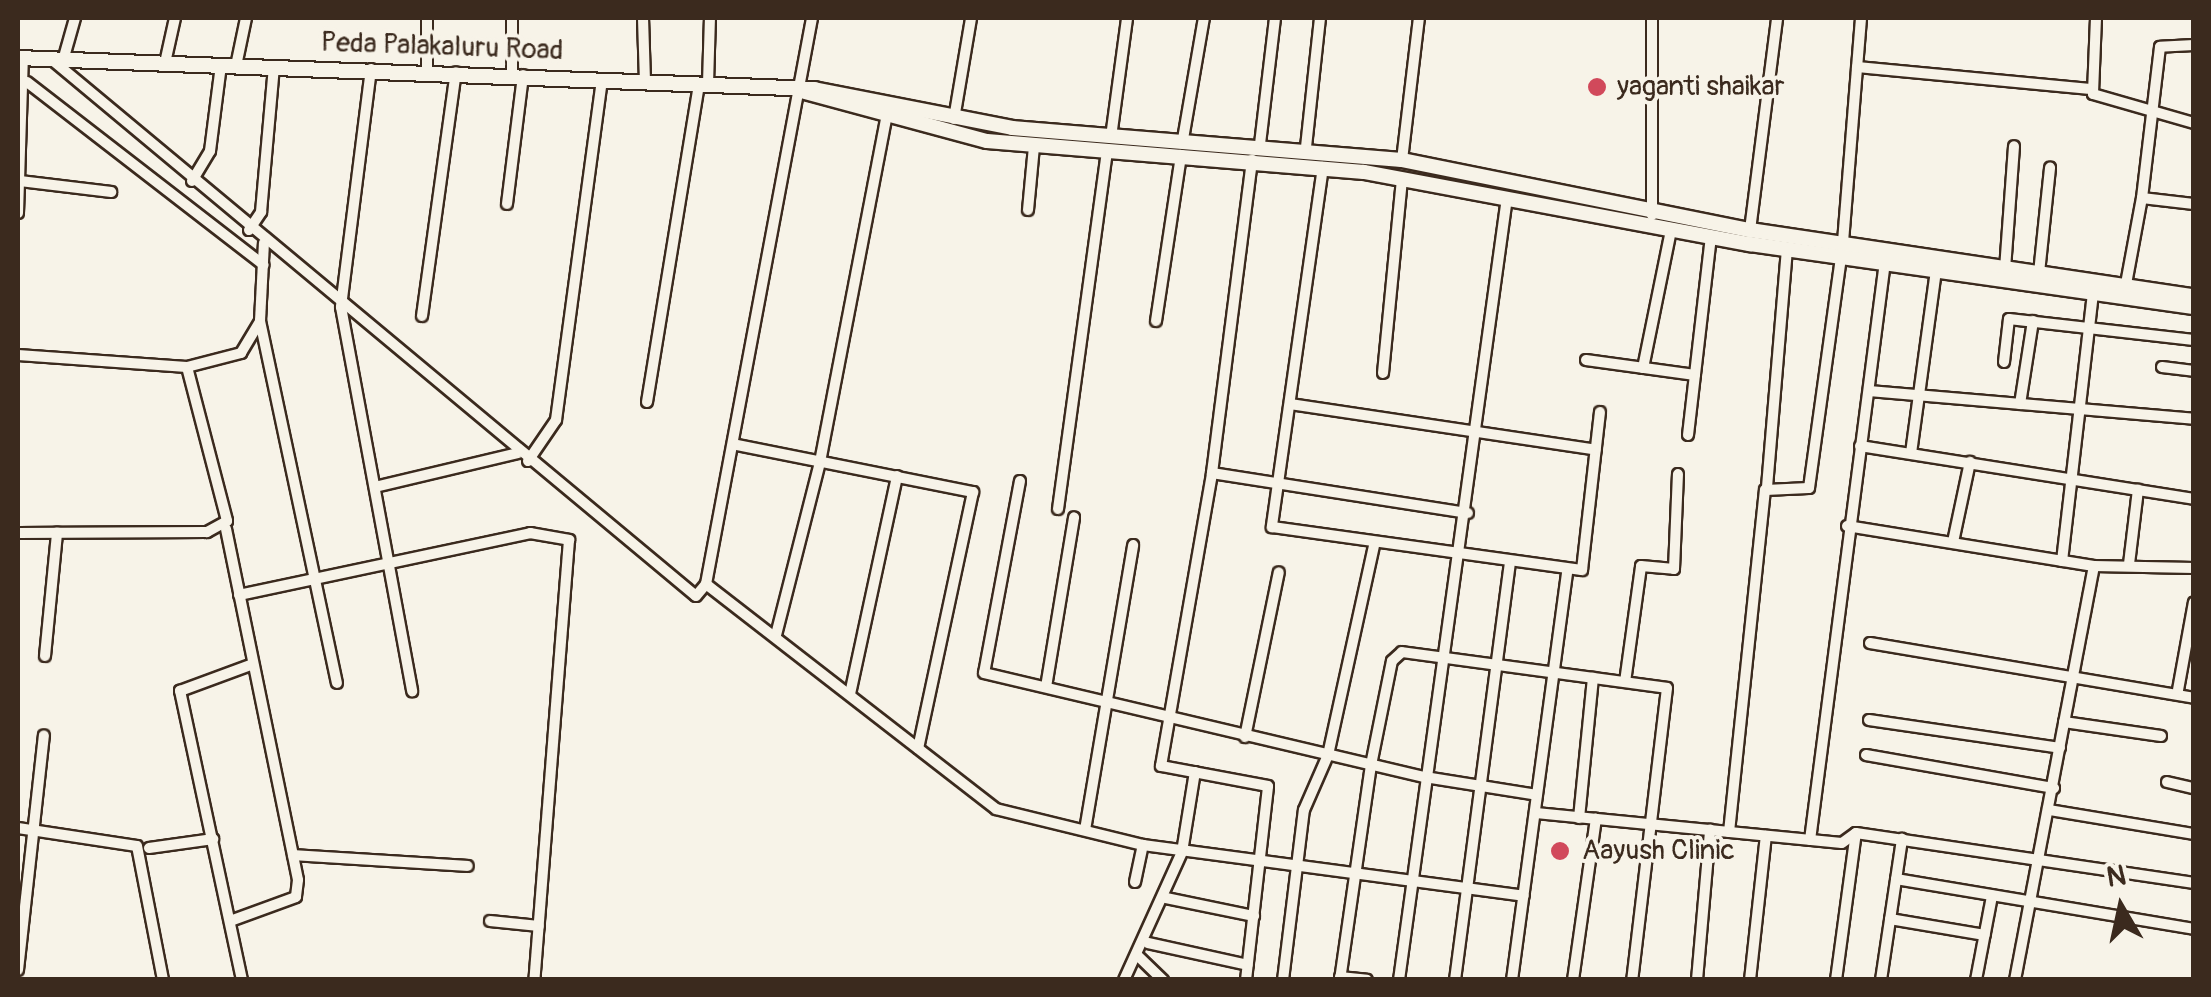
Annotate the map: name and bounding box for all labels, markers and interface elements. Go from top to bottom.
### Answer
street label: Peda Palakaluru Road [320,26,564,68]
place label: yaganti shaikar [1617,70,1784,104]
marker: yaganti shaikar [1586,76,1608,98]
place label: Aayush Clinic [1582,834,1735,868]
marker: Aayush Clinic [1547,838,1573,864]
north arrow [2071,857,2171,957]
text: N [2104,858,2128,896]

